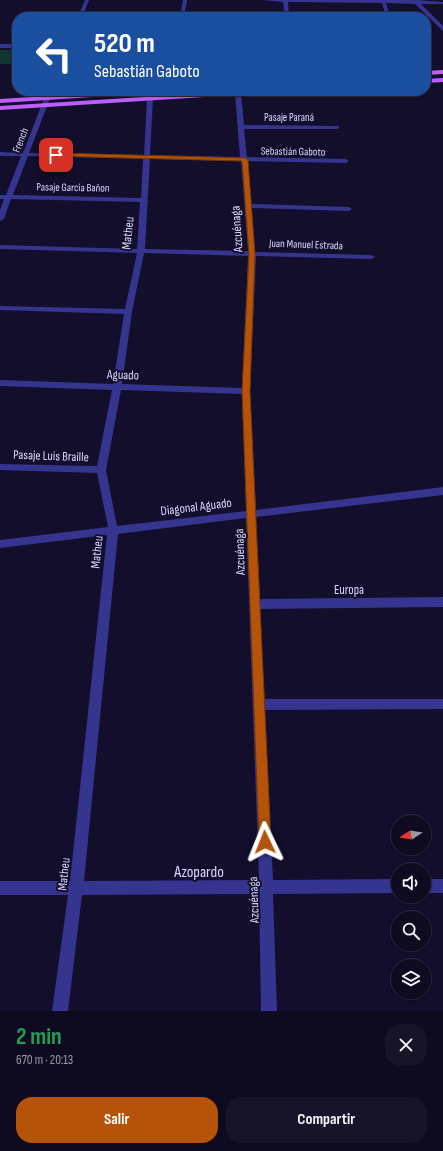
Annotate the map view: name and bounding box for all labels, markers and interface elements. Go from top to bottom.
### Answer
text: 520 m [94,27,155,60]
icon: left [28,28,80,80]
text: Sebastián Gaboto [94,61,200,82]
street label: Pasaje Paraná [264,111,314,124]
street label: French [10,126,31,154]
pin [39,138,73,172]
icon: arrive [45,144,67,166]
street label: Sebastián Gaboto [261,144,326,159]
street label: Pasaje García Bañon [36,180,110,195]
street label: Azcuénaga [227,205,247,254]
street label: Matheu [118,216,138,250]
street label: Juan Manuel Estrada [268,237,343,252]
street label: Aguado [106,366,139,384]
street label: Pasaje Luis Braille [13,447,89,465]
street label: Diagonal Aguado [160,495,233,519]
street label: Azcuénaga [231,528,249,577]
street label: Matheu [87,535,107,569]
street label: Europa [334,582,364,598]
north arrow [391,815,431,855]
map controls [391,815,431,999]
position arrow [244,821,286,863]
street label: Matheu [54,857,74,891]
street label: Azopardo [173,863,224,882]
button: sound [391,863,431,903]
street label: Azcuénaga [245,876,263,925]
button: search [391,911,431,951]
button: layers [391,959,431,999]
text: 2 min [16,1022,62,1051]
button: close [385,1024,427,1066]
text: 670 m · 20:13 [16,1052,73,1068]
button: Salir [16,1097,218,1143]
button: Compartir [226,1097,427,1143]

